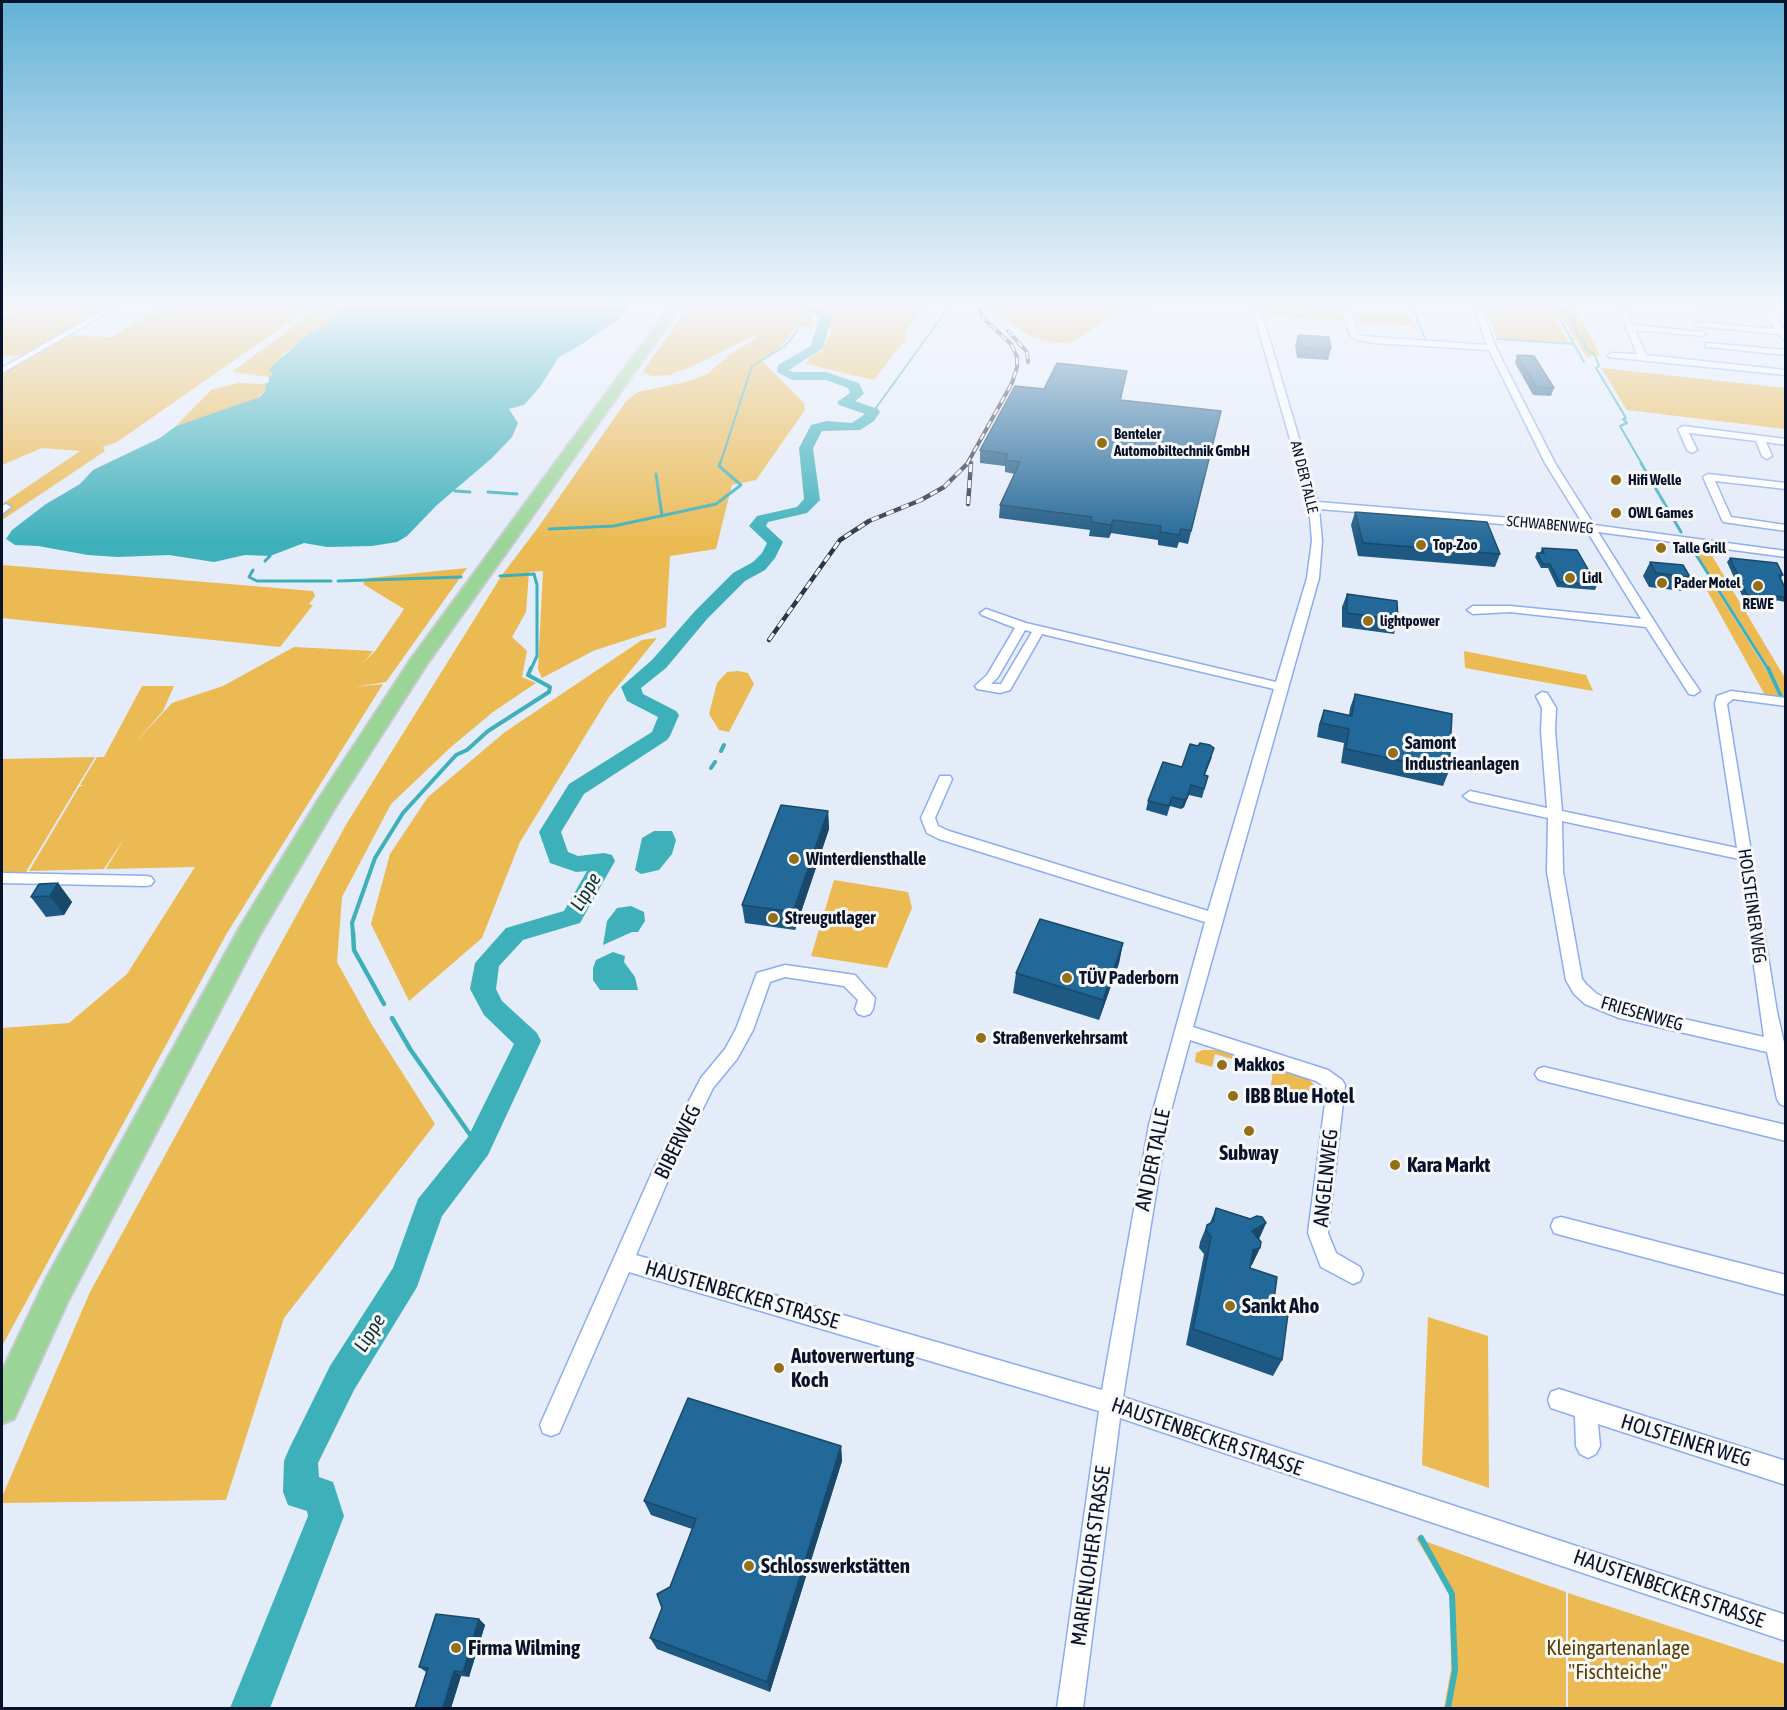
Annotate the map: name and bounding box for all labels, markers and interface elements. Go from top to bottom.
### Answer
place label: Benteler Automobiltechnik GmbH [1114,425,1250,460]
marker: Benteler Automobiltechnik GmbH [1095,436,1109,450]
street label: AN DER TALLE [1286,439,1322,515]
place label: Hifi Welle [1628,471,1682,489]
marker: Hifi Welle [1609,473,1623,487]
place label: OWL Games [1628,504,1693,522]
marker: OWL Games [1609,506,1623,520]
street label: SCHWABENWEG [1506,512,1594,538]
place label: Top-Zoo [1433,536,1477,554]
marker: Top-Zoo [1414,538,1428,552]
place label: Talle Grill [1673,539,1726,557]
marker: Talle Grill [1654,541,1668,555]
place label: Lidl [1582,569,1602,587]
marker: Lidl [1563,571,1577,585]
place label: Pader Motel [1674,574,1740,592]
marker: Pader Motel [1655,576,1669,590]
marker: REWE [1751,579,1765,593]
place label: REWE [1742,595,1774,613]
place label: lightpower [1380,612,1440,630]
marker: lightpower [1361,614,1375,628]
place label: Samont Industrieanlagen [1405,732,1519,774]
marker: Samont Industrieanlagen [1386,746,1400,760]
street label: HOLSTEINER WEG [1733,847,1771,965]
place label: Winterdiensthalle [806,848,926,870]
marker: Winterdiensthalle [787,852,801,866]
water label: Lippe [565,869,607,915]
place label: Streugutlager [785,907,876,929]
marker: Streugutlager [766,911,780,925]
place label: TÜV Paderborn [1079,967,1179,989]
marker: TÜV Paderborn [1060,971,1074,985]
street label: FRIESENWEG [1598,992,1686,1036]
place label: Straßenverkehrsamt [993,1027,1128,1049]
marker: Straßenverkehrsamt [974,1031,988,1045]
place label: Makkos [1234,1054,1285,1076]
marker: Makkos [1215,1058,1229,1072]
place label: IBB Blue Hotel [1245,1083,1354,1109]
marker: IBB Blue Hotel [1226,1089,1240,1103]
street label: BIBERWEG [649,1101,707,1183]
street label: AN DER TALLE [1130,1107,1176,1213]
marker: Subway [1242,1124,1256,1138]
street label: ANGELNWEG [1308,1128,1344,1228]
place label: Subway [1219,1140,1279,1166]
place label: Kara Markt [1407,1152,1490,1178]
marker: Kara Markt [1388,1158,1402,1172]
street label: HAUSTENBECKER STRASSE [642,1255,842,1335]
place label: Sankt Aho [1242,1293,1319,1319]
marker: Sankt Aho [1223,1299,1237,1313]
water label: Lippe [349,1310,391,1356]
place label: Autoverwertung Koch [791,1343,914,1393]
marker: Autoverwertung Koch [772,1361,786,1375]
street label: HAUSTENBECKER STRASSE [1108,1392,1306,1482]
street label: HOLSTEINER WEG [1618,1409,1754,1473]
street label: MARIENLOHER STRASSE [1066,1464,1116,1648]
street label: HAUSTENBECKER STRASSE [1570,1544,1768,1634]
place label: Schlosswerkstätten [761,1553,910,1579]
marker: Schlosswerkstätten [742,1559,756,1573]
place label: Firma Wilming [468,1635,580,1661]
park label: Kleingartenanlage "Fischteiche" [1546,1635,1690,1685]
marker: Firma Wilming [449,1641,463,1655]

